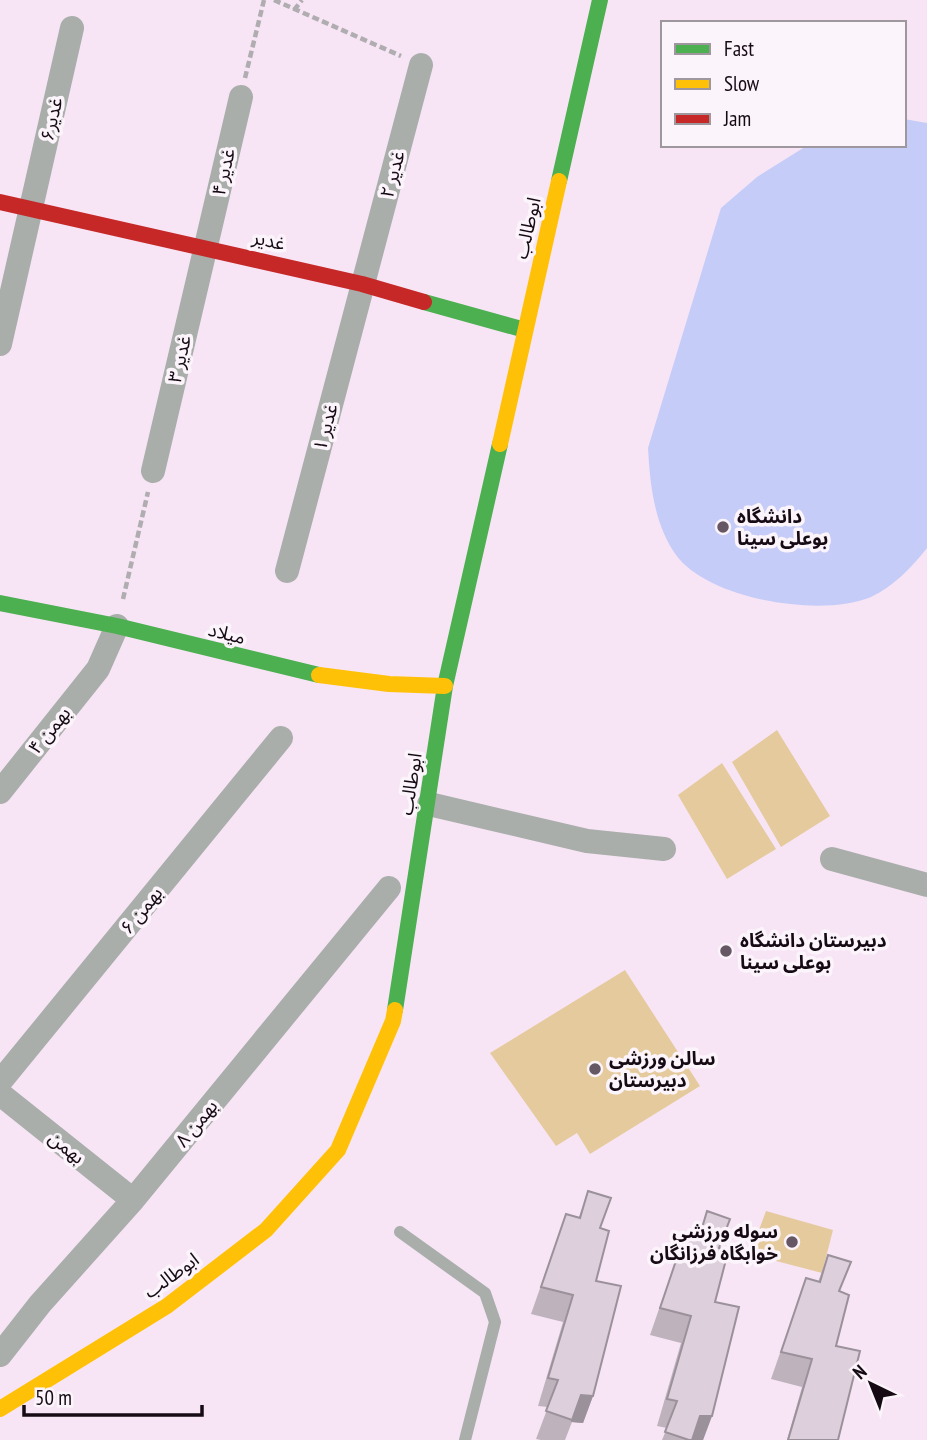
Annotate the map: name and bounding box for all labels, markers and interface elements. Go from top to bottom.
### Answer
legend [661,21,906,147]
text: Fast [724,35,754,62]
text: Slow [724,70,760,97]
street label: غدیر۶ [34,95,68,143]
text: Jam [723,105,751,132]
street label: غدیر ۴ [206,146,240,198]
street label: غدیر ۲ [374,148,410,200]
street label: ابوطالب [508,195,546,261]
street label: غدیر [249,224,288,255]
street label: غدیر ۳ [162,333,196,385]
street label: غدیر ۱ [307,401,343,453]
place label: دانشگاه بوعلی سینا [737,504,828,550]
marker: دانشگاه بوعلی سینا [715,519,731,535]
street label: میلاد [206,617,248,649]
street label: بهمن ۴ [23,701,75,759]
street label: ابوطالب [393,751,427,817]
street label: بهمن ۶ [115,881,167,939]
place label: دبیرستان دانشگاه بوعلی سینا [740,928,887,974]
marker: دبیرستان دانشگاه بوعلی سینا [718,943,734,959]
place label: سالن ورزشی دبیرستان [609,1046,716,1092]
marker: سالن ورزشی دبیرستان [587,1061,603,1077]
street label: بهمن ۸ [170,1094,222,1152]
street label: بهمن [44,1125,90,1169]
place label: سوله ورزشی خوابگاه فرزانگان [650,1219,778,1265]
marker: سوله ورزشی خوابگاه فرزانگان [784,1234,800,1250]
street label: ابوطالب [139,1247,203,1303]
north arrow [836,1349,906,1419]
text: N [847,1359,871,1384]
scale bar [24,1374,203,1418]
text: 50 m [35,1384,72,1411]

